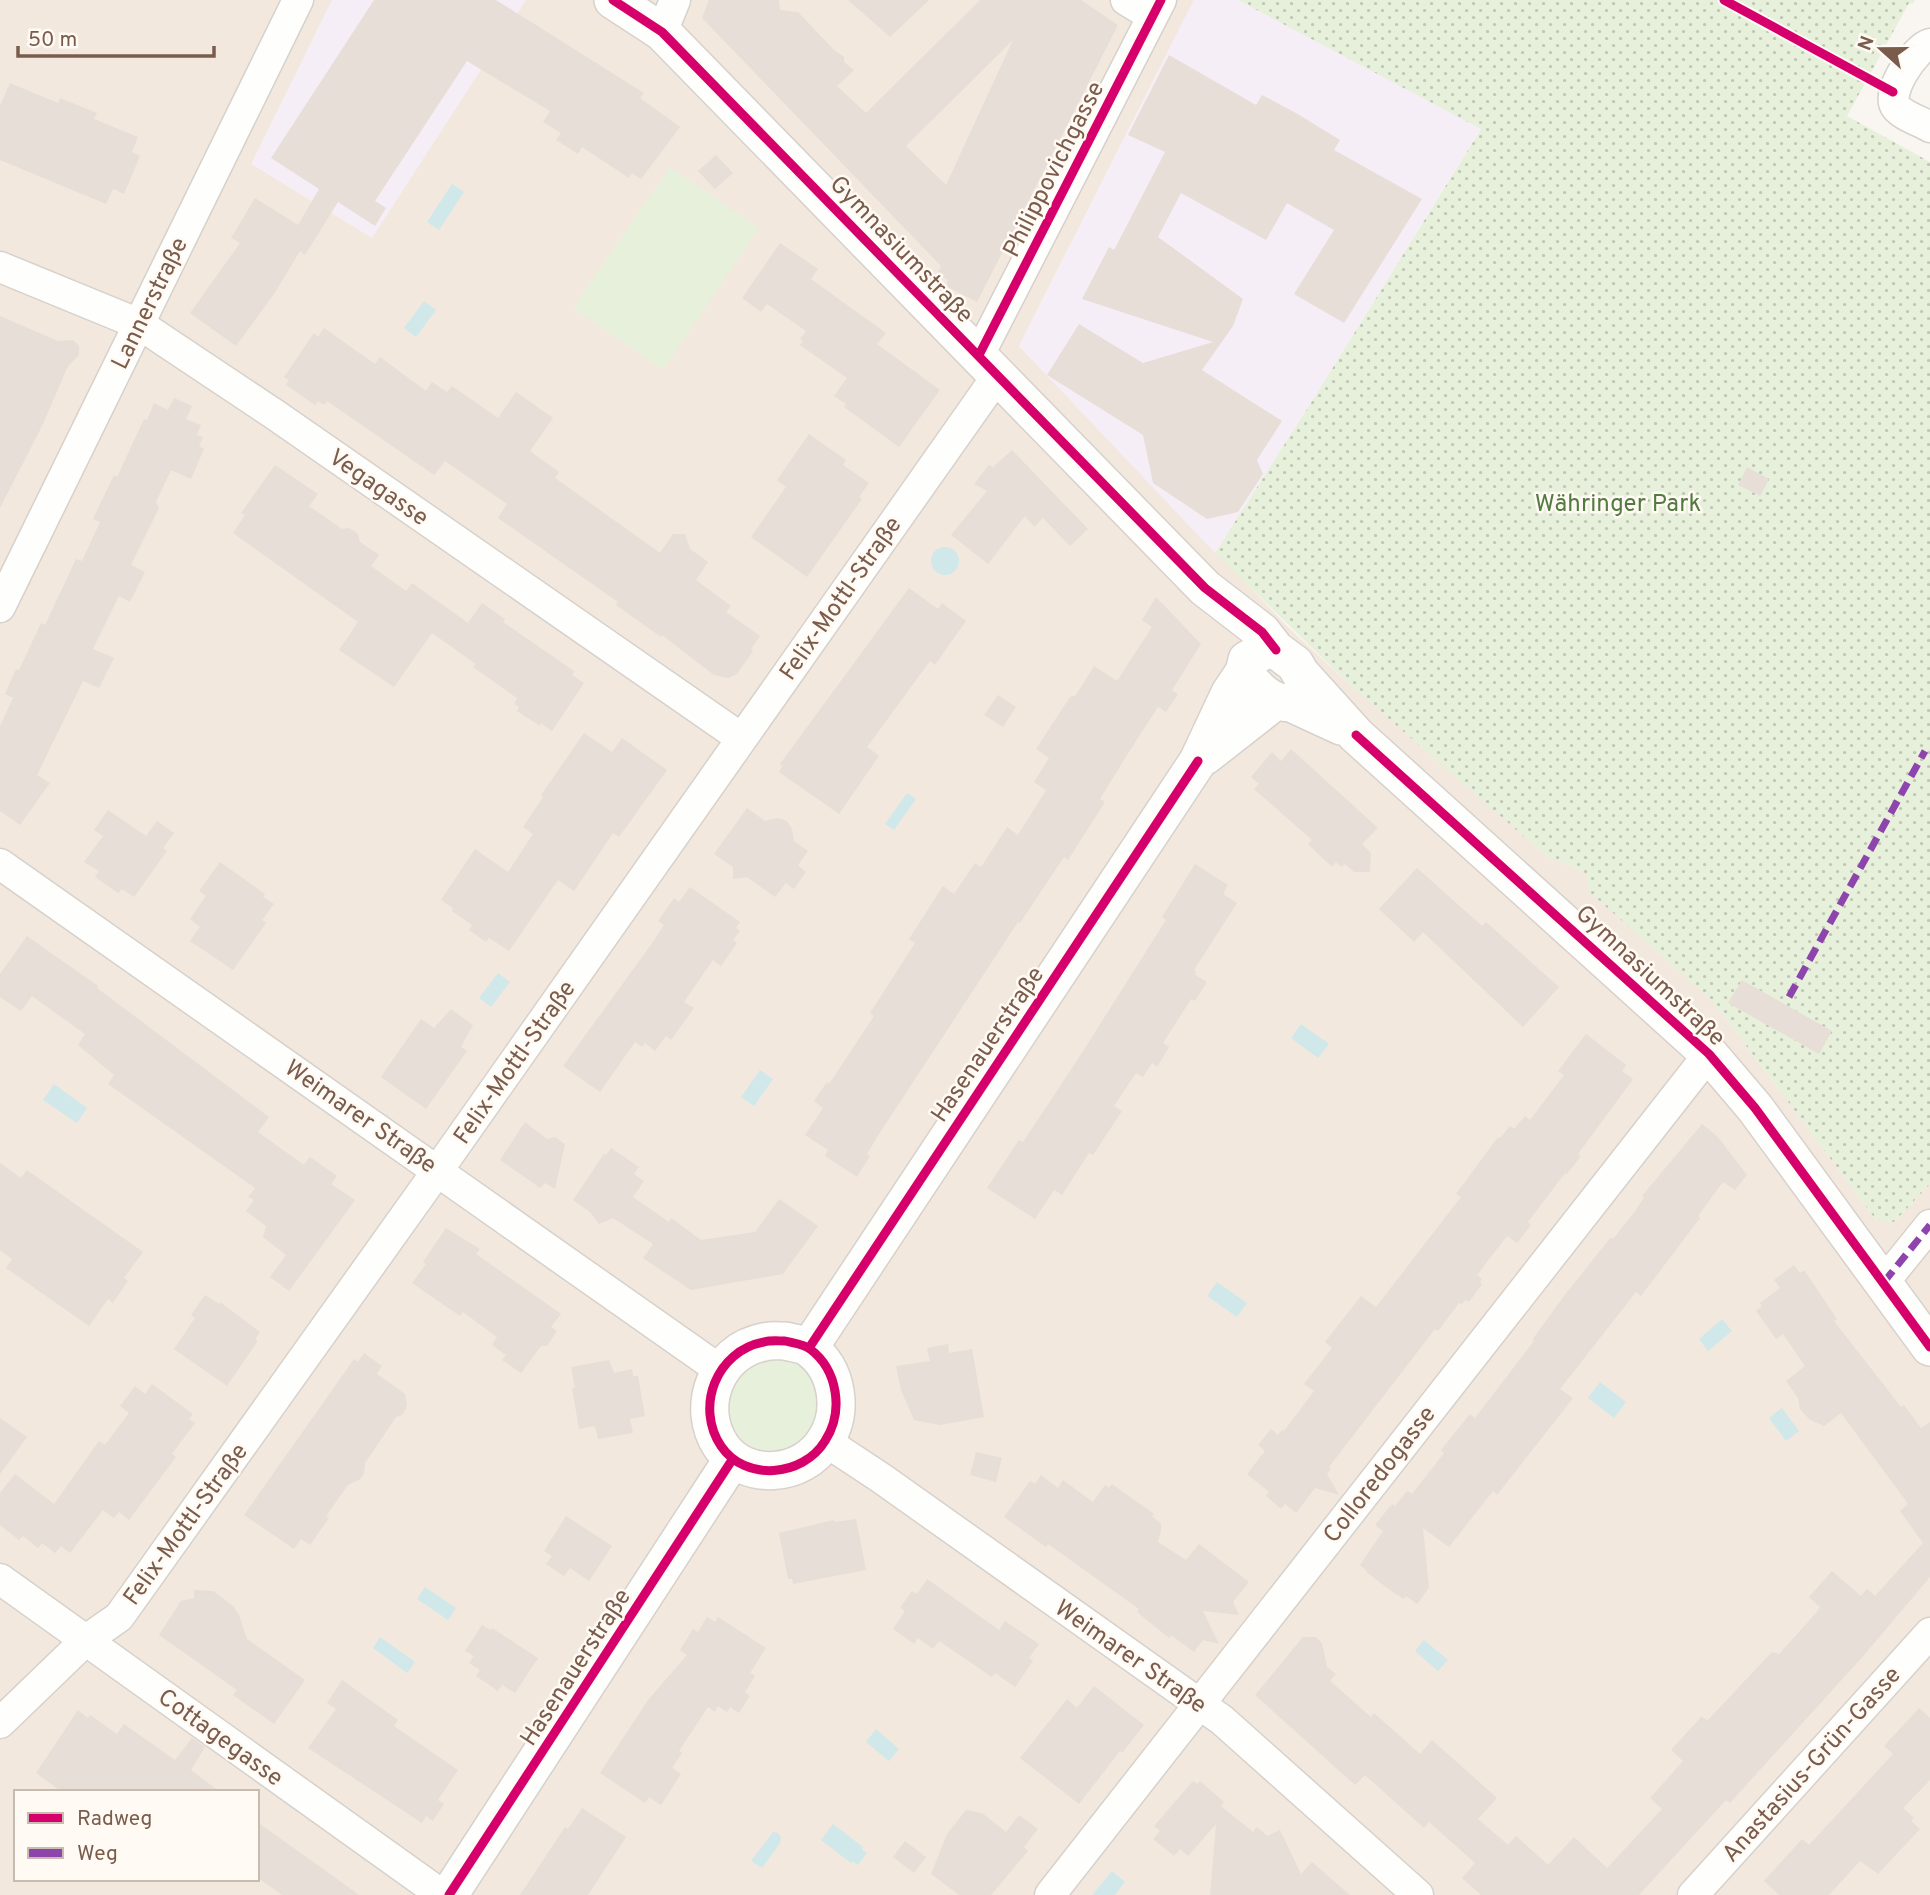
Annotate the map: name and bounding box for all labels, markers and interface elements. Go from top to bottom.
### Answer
scale bar [18,14,214,58]
north arrow [1846,14,1916,84]
text: 50 m [28,27,77,54]
text: N [1853,33,1881,54]
street label: Philippovichgasse [997,77,1112,263]
street label: Gymnasiumstraße [822,170,979,331]
street label: Lannerstraße [106,233,196,375]
street label: Vegagasse [322,443,434,534]
park label: Währinger Park [1535,490,1701,520]
street label: Felix-Mottl-Straße [774,511,909,687]
street label: Gymnasiumstraße [1568,899,1731,1054]
street label: Hasenauerstraße [925,961,1052,1129]
street label: Felix-Mottl-Straße [448,975,583,1151]
street label: Weimarer Straße [278,1054,442,1181]
street label: Colloredogasse [1318,1401,1443,1550]
street label: Felix-Mottl-Straße [118,1438,256,1612]
street label: Hasenauerstraße [515,1584,639,1752]
street label: Weimarer Straße [1048,1594,1212,1721]
street label: Anastasius-Grün-Gasse [1717,1661,1908,1870]
street label: Cottagegasse [151,1683,288,1794]
legend [14,1790,259,1881]
text: Radweg [77,1806,152,1833]
text: Weg [77,1841,118,1868]

